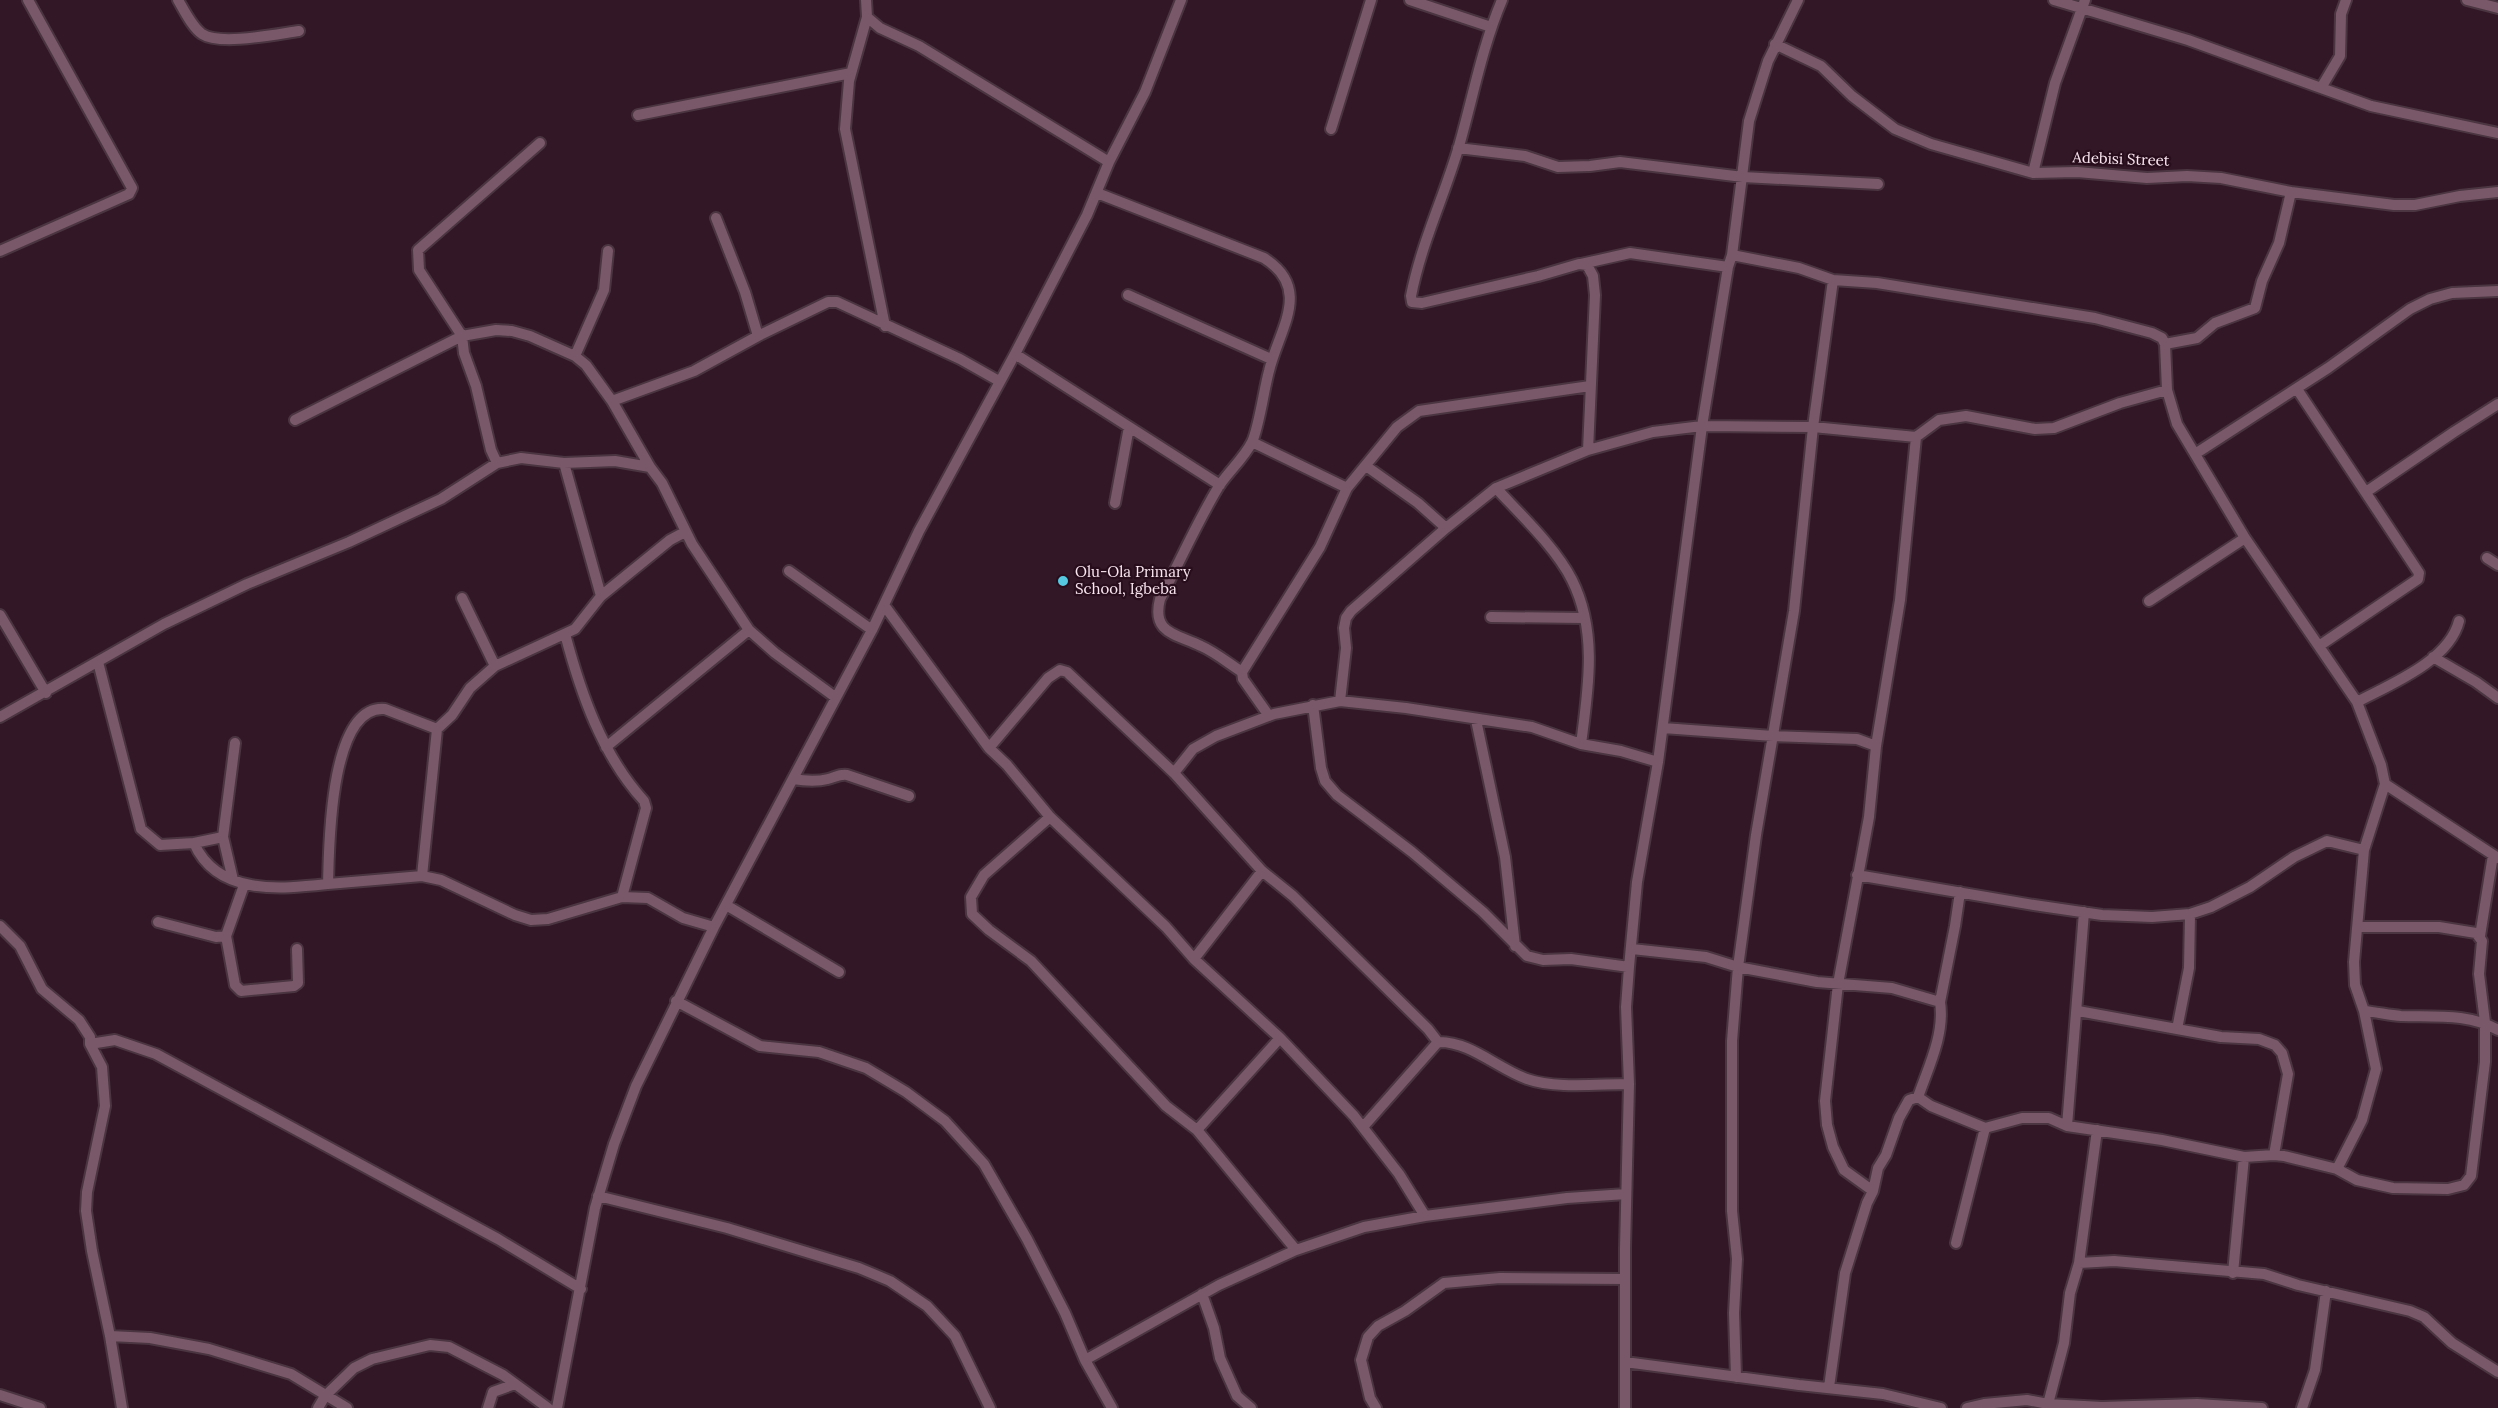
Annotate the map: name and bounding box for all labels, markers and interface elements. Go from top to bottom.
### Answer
street label: Adebisi Street [2071,147,2170,170]
place label: Olu-Ola Primary School, Igbeba [1075,562,1191,598]
marker: Olu-Ola Primary School, Igbeba [1056,574,1070,588]

